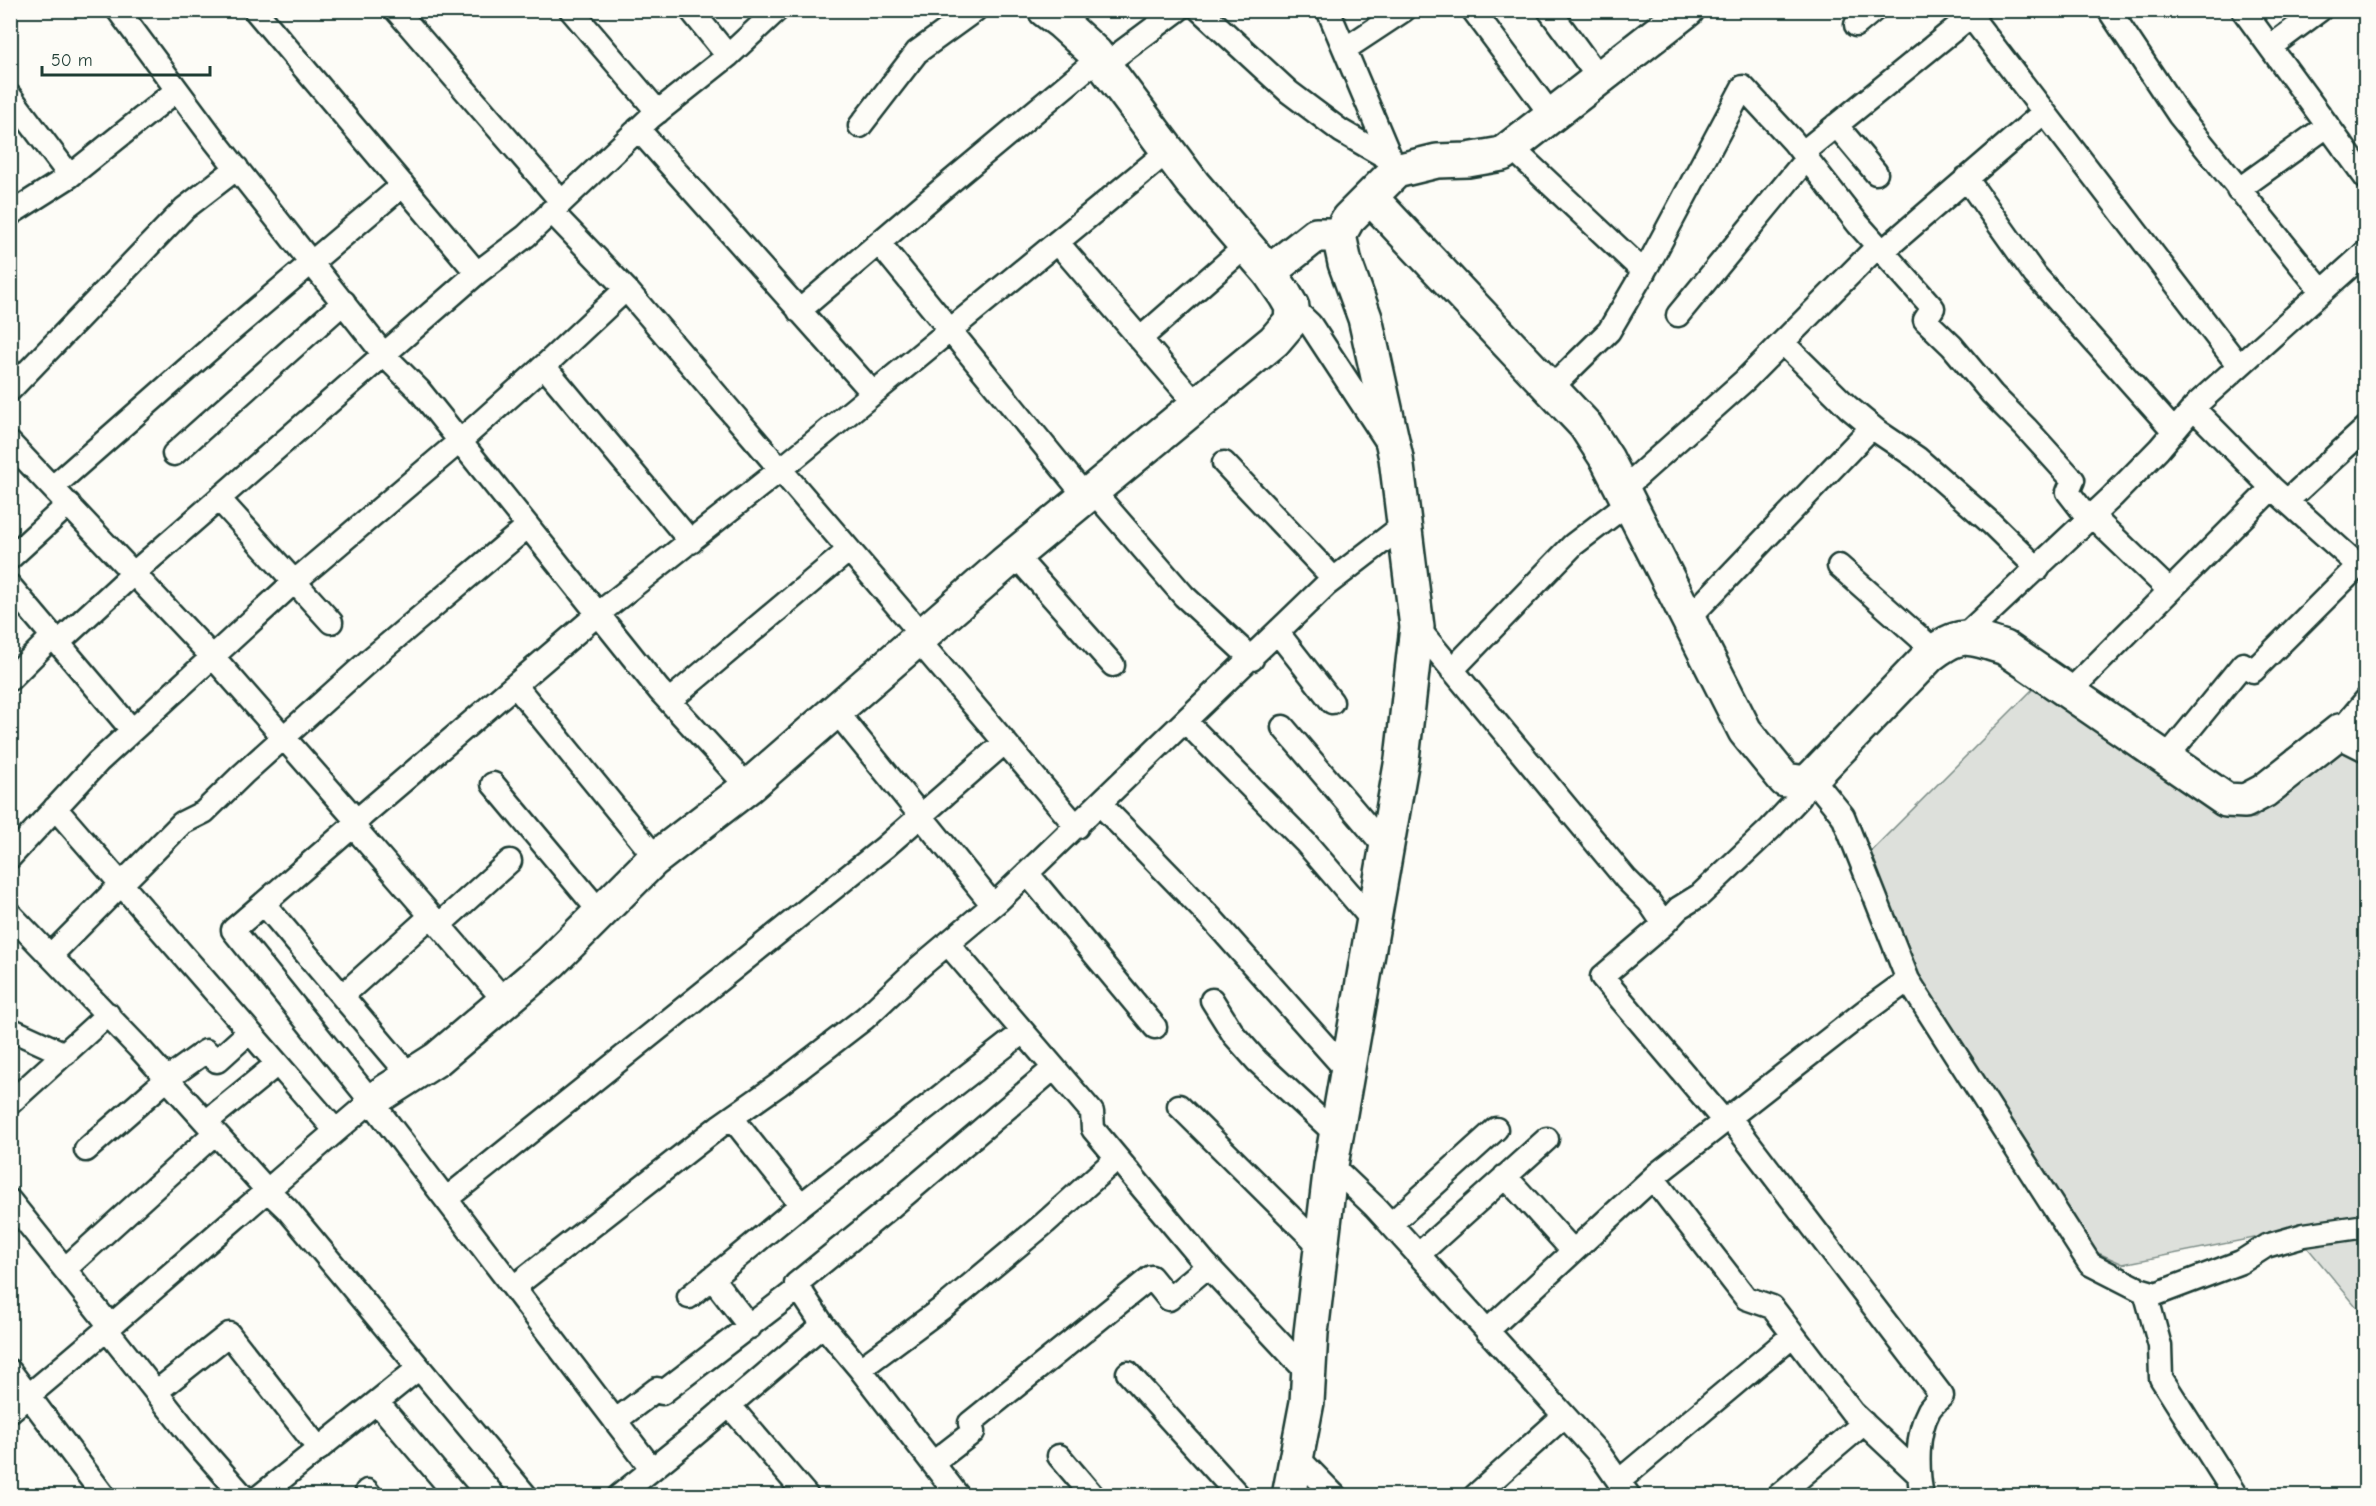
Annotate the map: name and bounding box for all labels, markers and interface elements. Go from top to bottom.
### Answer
scale bar [42,39,210,77]
text: 50 m [51,50,93,71]

